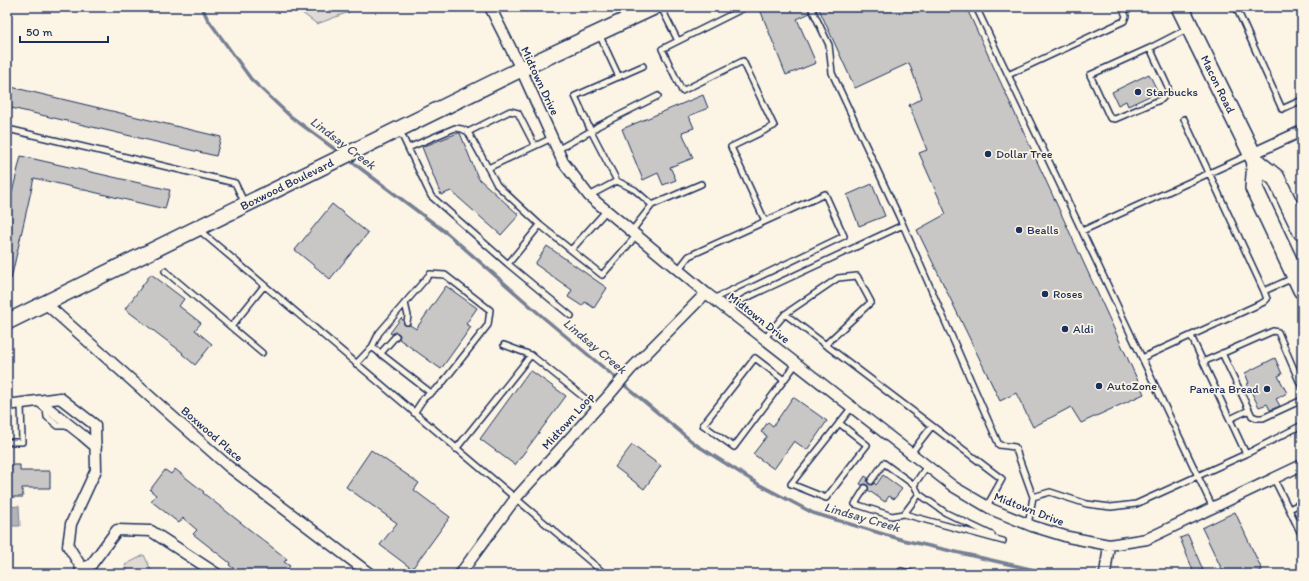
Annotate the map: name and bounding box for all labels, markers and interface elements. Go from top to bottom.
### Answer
scale bar [20,18,108,44]
text: 50 m [26,25,52,39]
street label: Midtown Drive [518,44,562,118]
street label: Macon Road [1198,53,1238,116]
place label: Starbucks [1146,85,1198,99]
marker: Starbucks [1133,87,1143,97]
water label: Lindsay Creek [307,114,380,173]
place label: Dollar Tree [996,147,1053,161]
marker: Dollar Tree [983,149,993,159]
street label: Boxwood Boulevard [238,155,336,213]
place label: Bealls [1027,223,1059,237]
marker: Bealls [1014,225,1024,235]
place label: Roses [1053,287,1083,301]
marker: Roses [1040,289,1050,299]
street label: Midtown Drive [725,290,793,347]
water label: Lindsay Creek [560,315,631,378]
place label: Aldi [1073,322,1094,336]
marker: Aldi [1060,324,1070,334]
place label: AutoZone [1107,379,1157,393]
marker: AutoZone [1094,381,1104,391]
place label: Panera Bread [1190,382,1259,396]
marker: Panera Bread [1262,384,1272,394]
street label: Midtown Loop [539,390,597,452]
street label: Boxwood Place [178,403,246,465]
street label: Midtown Drive [992,489,1066,529]
water label: Lindsay Creek [822,499,903,535]

